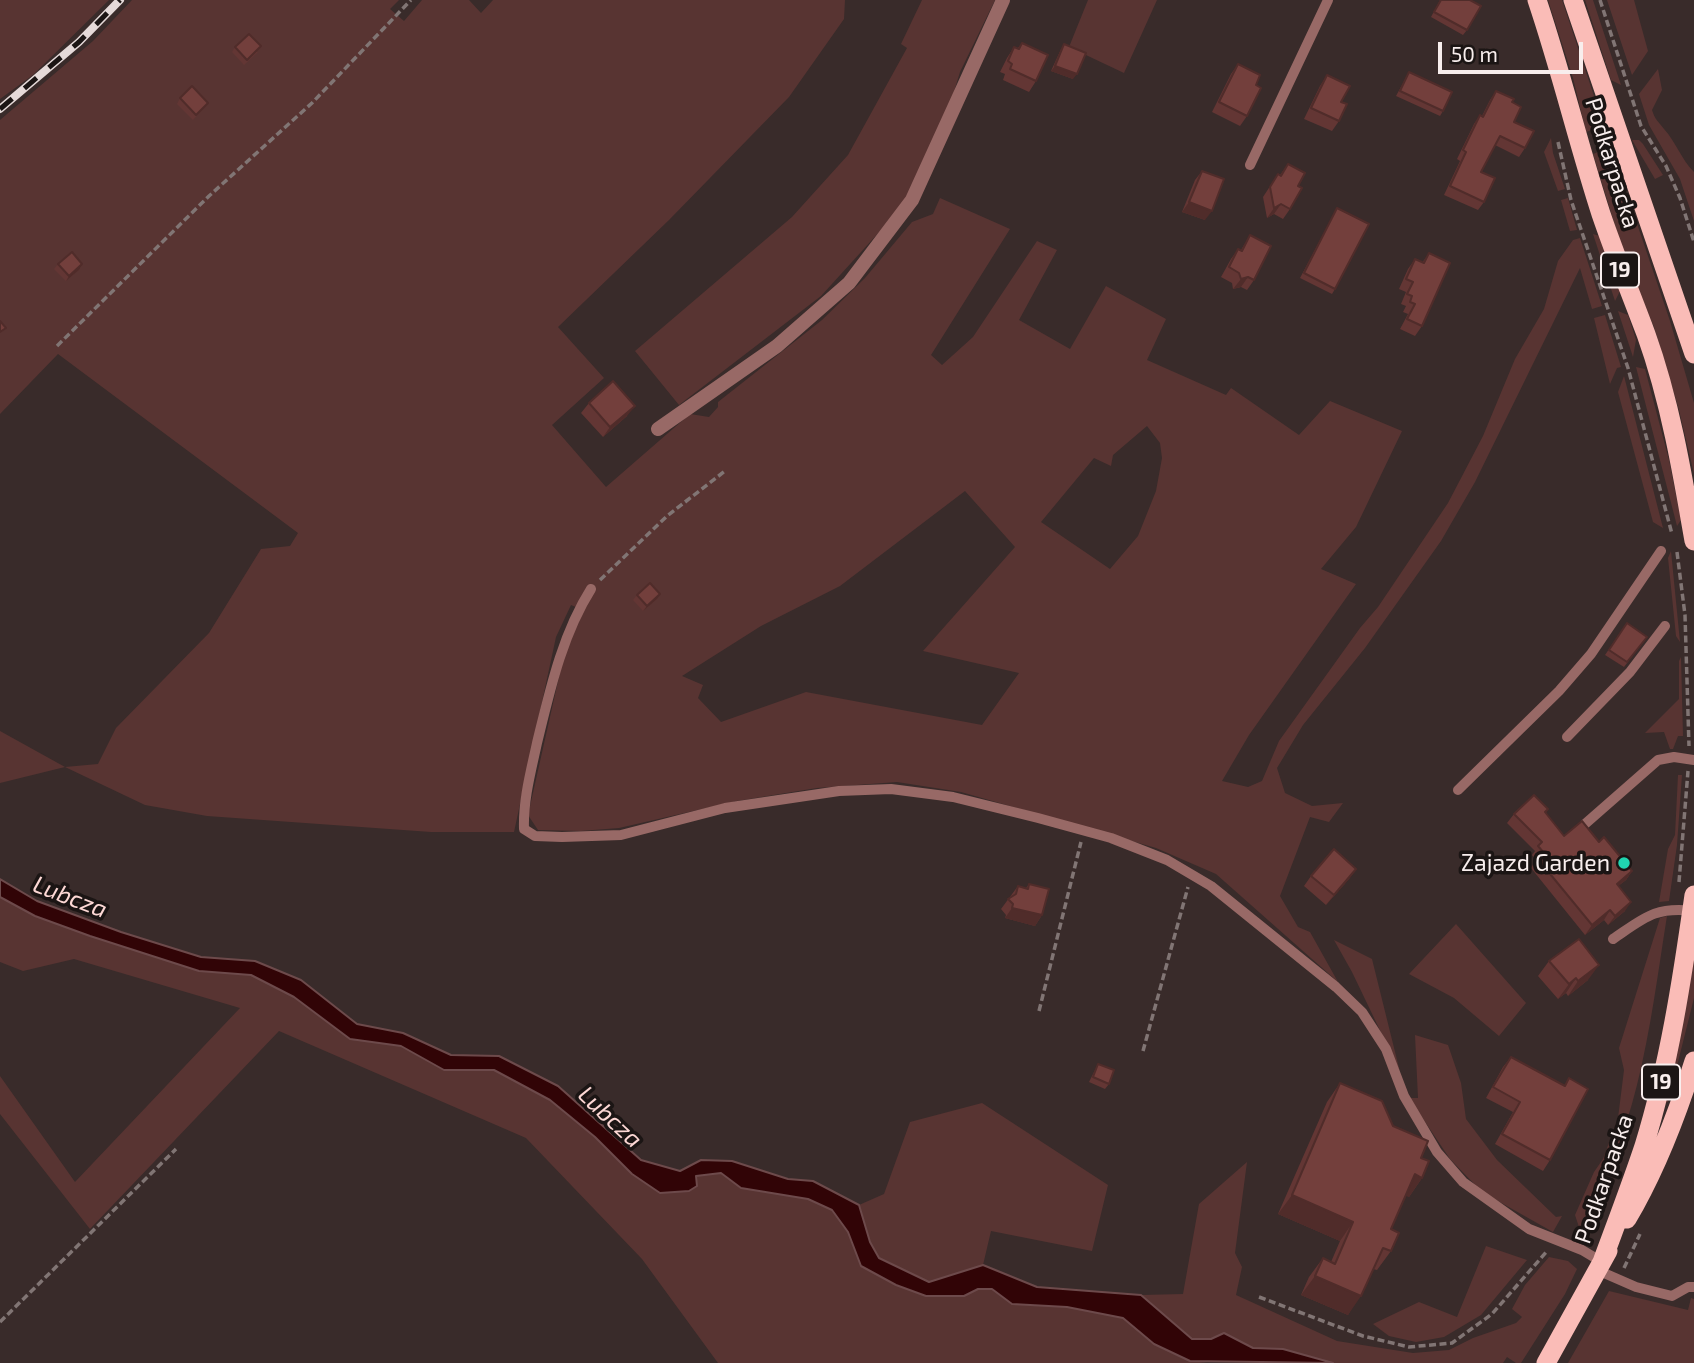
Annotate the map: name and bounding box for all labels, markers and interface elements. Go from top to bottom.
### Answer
scale bar [1442,28,1587,72]
text: 50 m [1451,41,1498,66]
street label: Podkarpacka [1579,95,1645,231]
road number: 19 [1601,252,1639,288]
place label: Zajazd Garden [1461,849,1610,877]
marker: Zajazd Garden [1616,855,1632,871]
water label: Lubcza [29,870,111,924]
road number: 19 [1642,1064,1680,1100]
water label: Lubcza [572,1080,648,1154]
street label: Podkarpacka [1569,1111,1639,1247]

